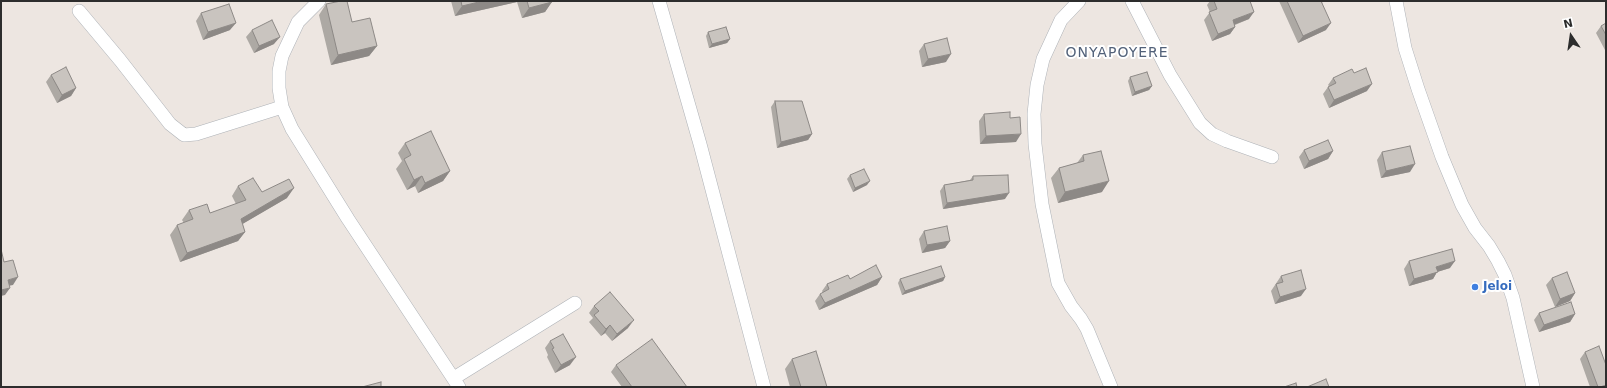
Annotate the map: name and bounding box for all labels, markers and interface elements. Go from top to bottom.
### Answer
north arrow [1551,16,1591,56]
text: N [1562,16,1574,31]
district label: ONYAPOYERE [1065,45,1169,61]
place label: Jeloi [1483,280,1512,294]
marker: Jeloi [1470,282,1480,292]

